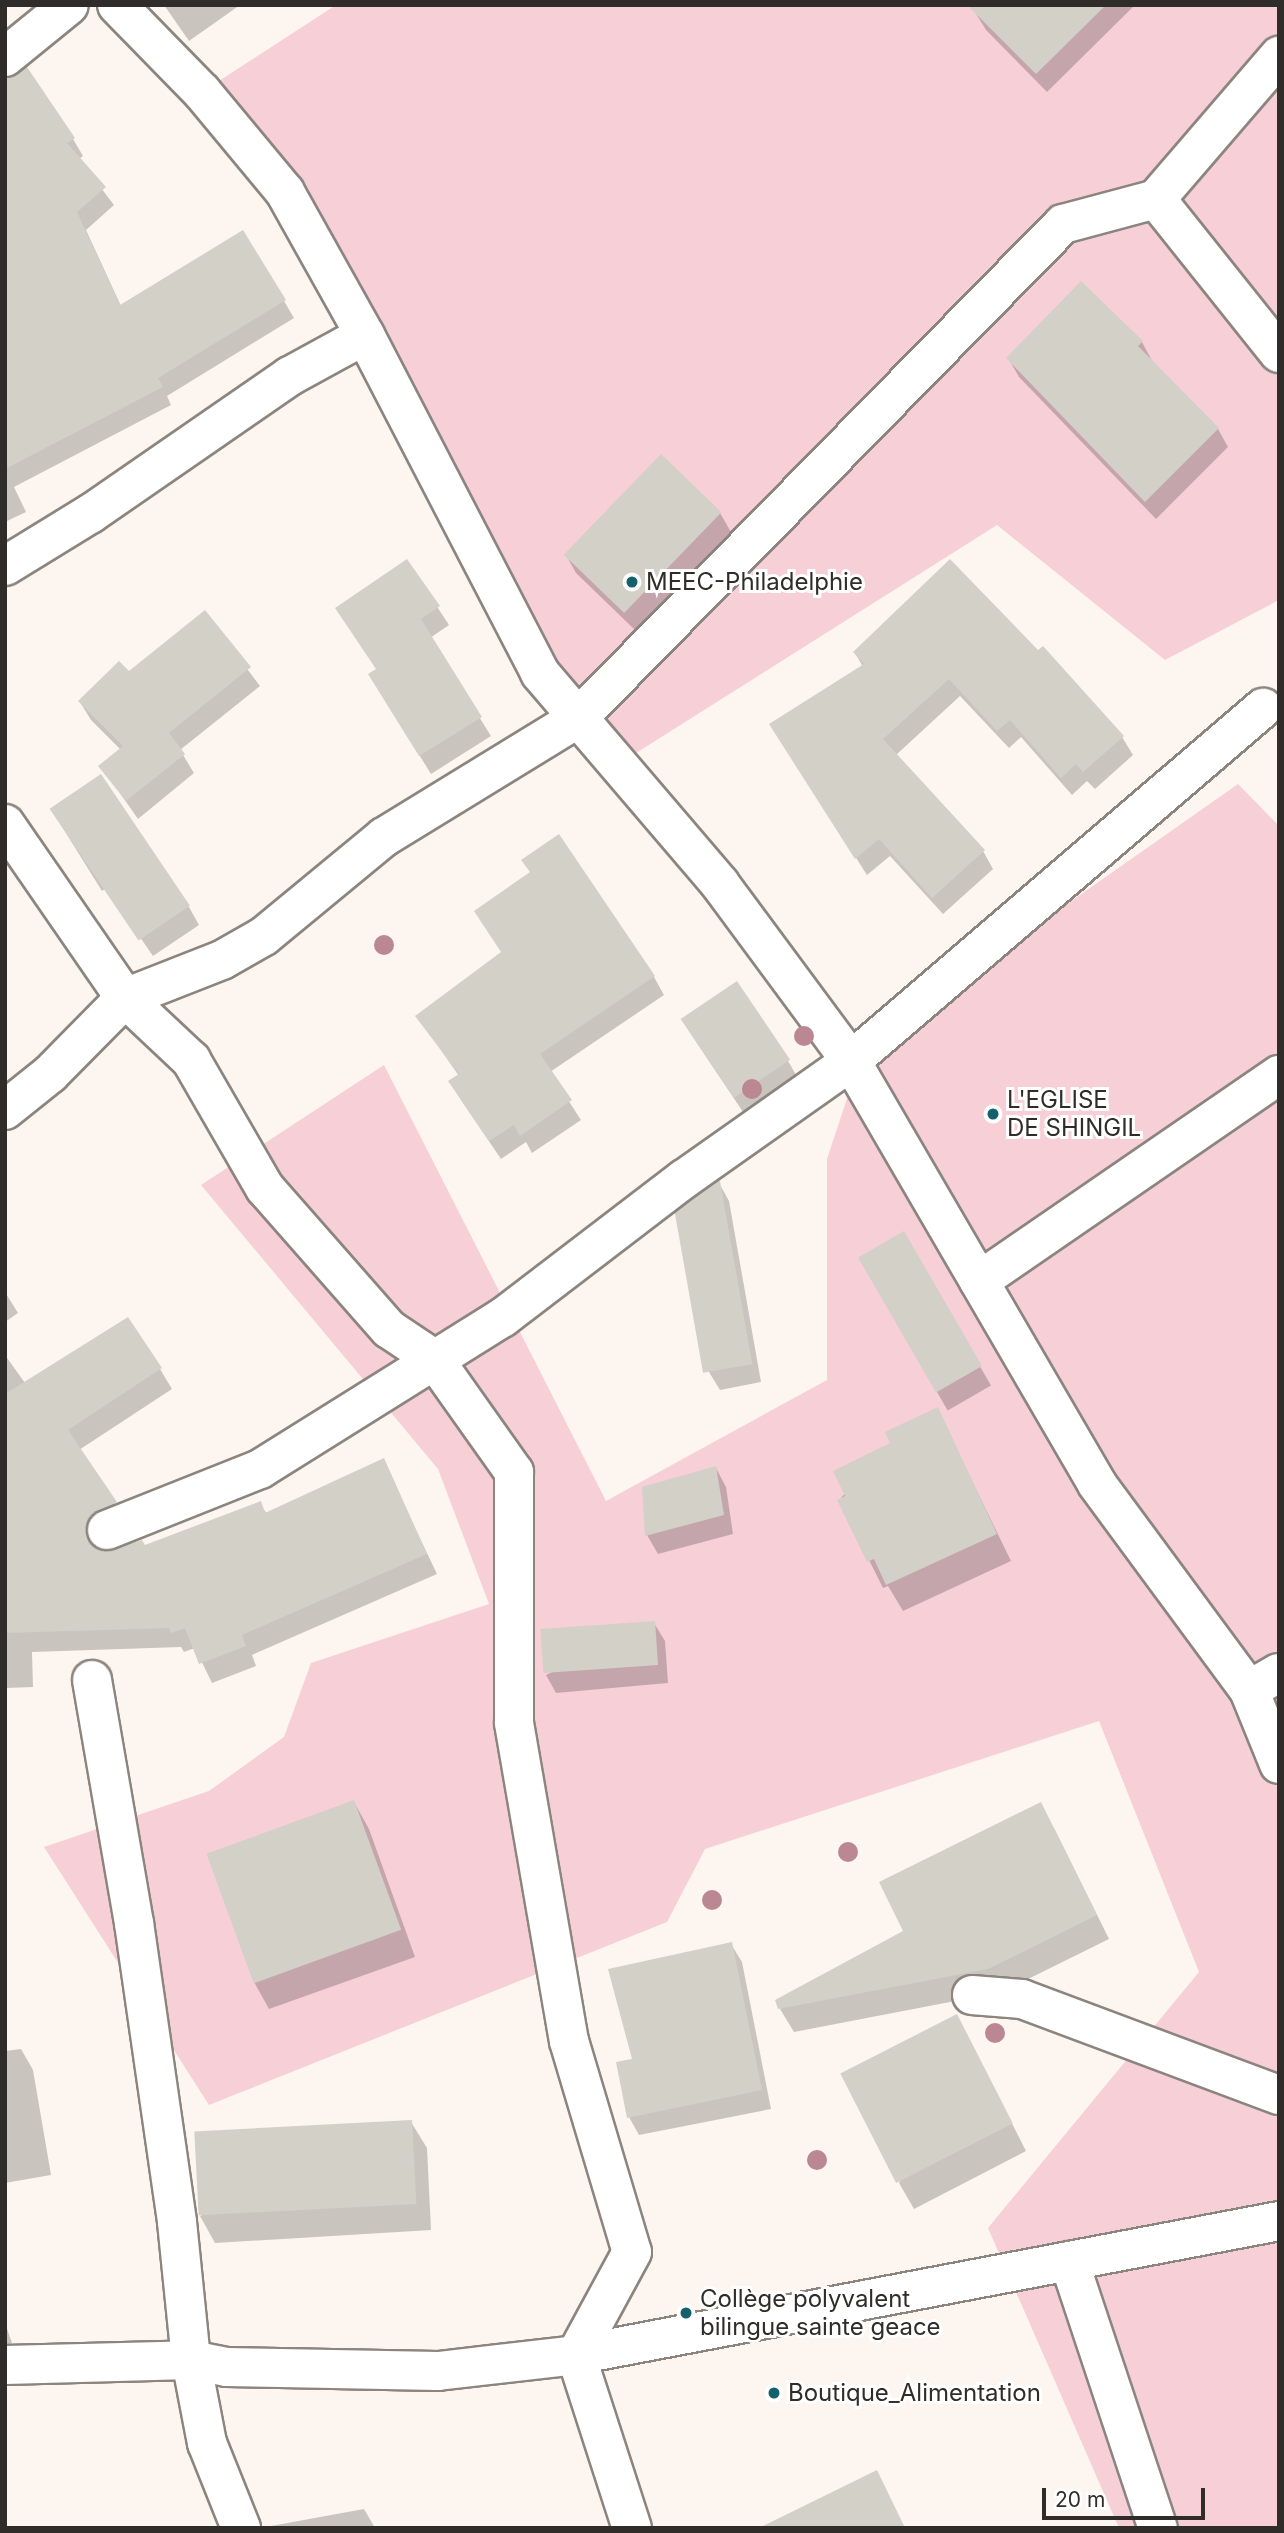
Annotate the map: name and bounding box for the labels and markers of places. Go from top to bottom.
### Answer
place label: MEEC-Philadelphie [646,568,863,596]
marker: MEEC-Philadelphie [624,574,640,590]
place label: L'EGLISE DE SHINGIL [1007,1086,1141,1142]
marker: L'EGLISE DE SHINGIL [985,1106,1001,1122]
place label: Collège polyvalent bilingue sainte geace [700,2285,941,2341]
marker: Collège polyvalent bilingue sainte geace [678,2305,694,2321]
place label: Boutique_Alimentation [788,2379,1041,2407]
marker: Boutique_Alimentation [766,2385,782,2401]

